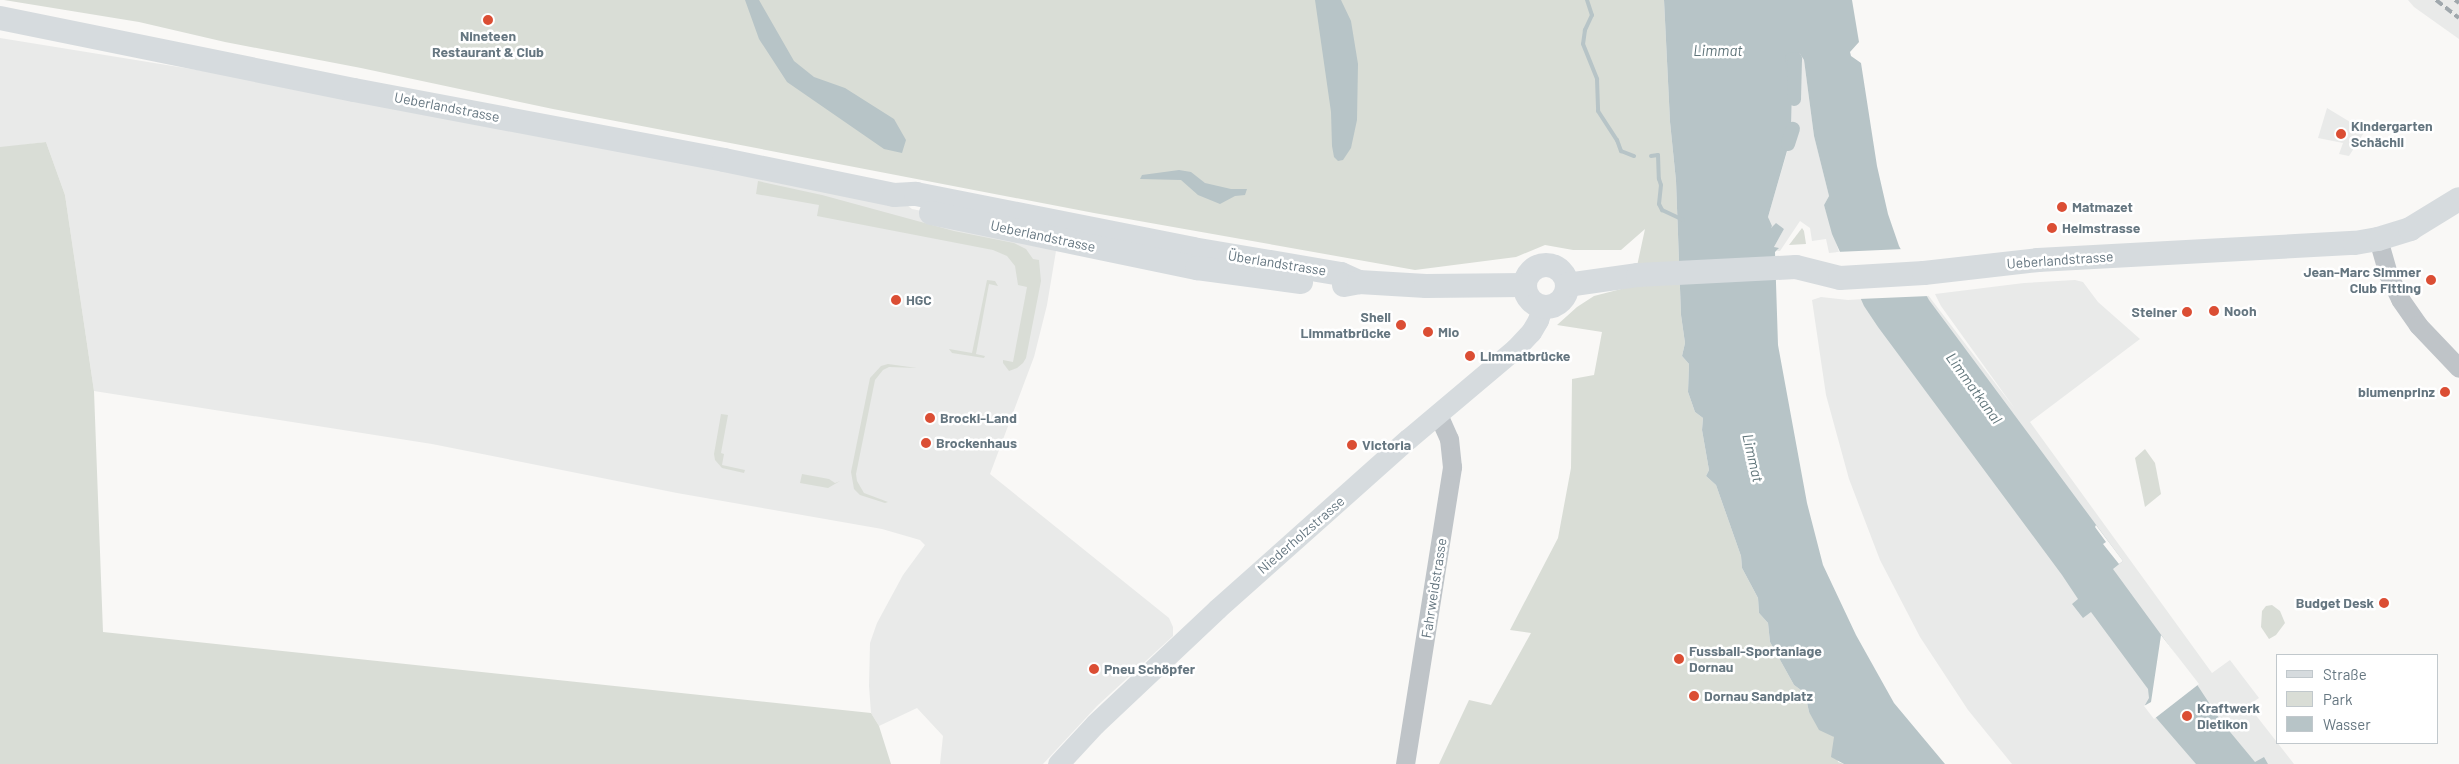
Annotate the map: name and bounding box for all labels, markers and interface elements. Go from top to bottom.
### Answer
marker: Nineteen Restaurant & Club [482,14,494,26]
place label: Nineteen Restaurant & Club [432,28,544,60]
water label: Limmat [1693,42,1743,60]
street label: Ueberlandstrasse [393,89,501,125]
place label: Kindergarten Schächli [2351,118,2433,150]
marker: Kindergarten Schächli [2335,128,2347,140]
place label: Matmazet [2072,199,2133,215]
marker: Matmazet [2056,201,2068,213]
street label: Ueberlandstrasse [989,217,1097,255]
place label: Heimstrasse [2062,220,2140,236]
marker: Heimstrasse [2046,222,2058,234]
street label: Überlandstrasse [1227,247,1327,279]
street label: Ueberlandstrasse [2006,248,2114,272]
place label: Jean-Marc Simmer Club Fitting [2303,264,2421,296]
marker: Jean-Marc Simmer Club Fitting [2425,274,2437,286]
place label: HGC [906,292,932,308]
marker: HGC [890,294,902,306]
place label: Nooh [2224,303,2257,319]
place label: Steiner [2132,304,2177,320]
marker: Nooh [2208,305,2220,317]
marker: Steiner [2181,306,2193,318]
place label: Shell Limmatbrücke [1301,309,1391,342]
marker: Shell Limmatbrücke [1395,319,1407,331]
place label: Mio [1438,324,1459,340]
marker: Mio [1422,326,1434,338]
place label: Limmatbrücke [1480,348,1570,364]
water label: Limmatkanal [1942,349,2006,427]
marker: Limmatbrücke [1464,350,1476,362]
place label: blumenprinz [2358,384,2435,400]
marker: blumenprinz [2439,386,2451,398]
place label: Brocki-Land [940,410,1017,426]
marker: Brocki-Land [924,412,936,424]
water label: Limmat [1739,432,1767,484]
place label: Brockenhaus [936,435,1017,451]
marker: Brockenhaus [920,437,932,449]
place label: Victoria [1362,437,1411,453]
marker: Victoria [1346,439,1358,451]
street label: Niederholzstrasse [1254,493,1348,577]
street label: Fahrweidstrasse [1418,537,1450,639]
place label: Budget Desk [2296,595,2374,611]
marker: Budget Desk [2378,597,2390,609]
place label: Fussball-Sportanlage Dornau [1689,643,1822,676]
marker: Fussball-Sportanlage Dornau [1673,653,1685,665]
legend [2276,654,2439,744]
place label: Pneu Schöpfer [1104,661,1195,677]
marker: Pneu Schöpfer [1088,663,1100,675]
text: Straße [2323,665,2367,683]
place label: Dornau Sandplatz [1704,688,1813,704]
marker: Dornau Sandplatz [1688,690,1700,702]
text: Park [2323,690,2352,708]
place label: Kraftwerk Dietikon [2197,700,2260,732]
marker: Kraftwerk Dietikon [2181,710,2193,722]
text: Wasser [2323,715,2371,733]

